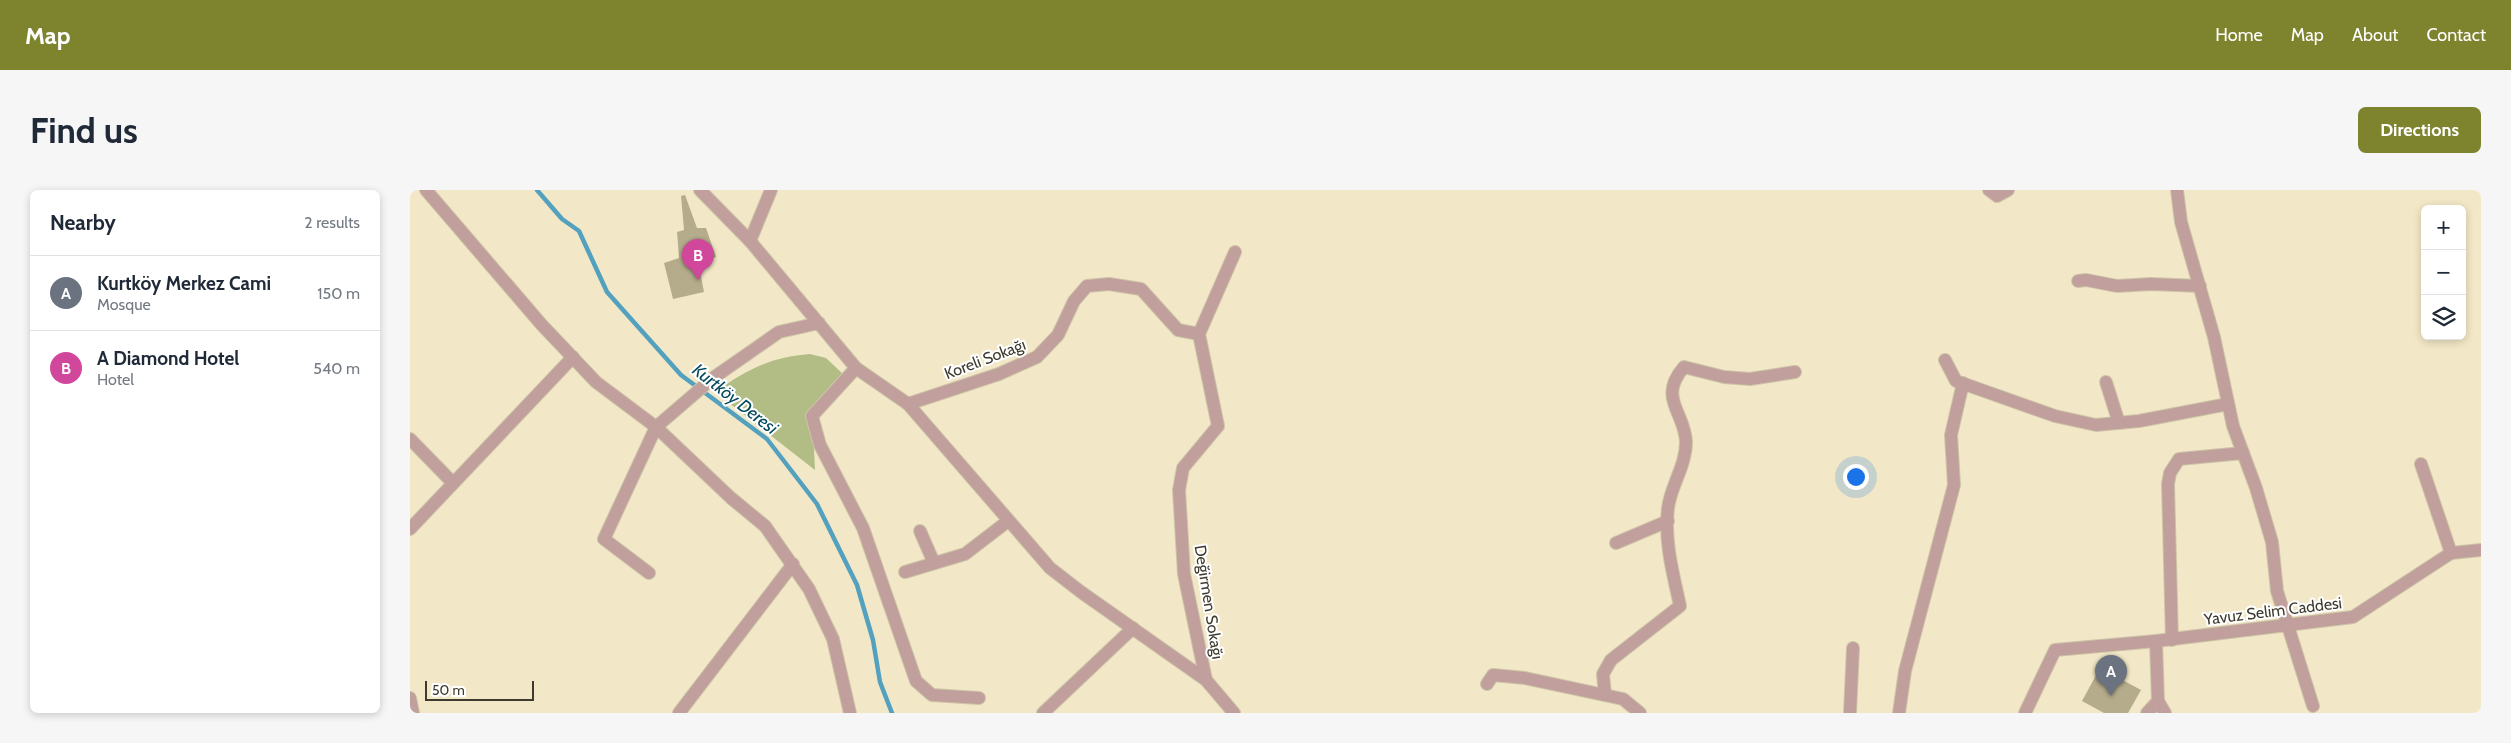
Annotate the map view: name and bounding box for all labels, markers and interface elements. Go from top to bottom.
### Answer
text: Map [25,21,71,50]
text: Home [2215,24,2263,46]
text: Map [2291,24,2324,46]
text: About [2352,24,2398,46]
text: Contact [2426,24,2486,46]
button: Directions [2358,107,2481,153]
text: Find us [30,109,138,152]
map controls [2421,205,2466,340]
button: + [2421,205,2466,250]
text: Nearby [50,210,116,235]
text: 2 results [304,213,360,232]
pin: B [682,239,714,280]
button: − [2421,250,2466,295]
text: Kurtköy Merkez Cami [97,272,271,295]
text: A [61,284,71,303]
text: 150 m [317,284,360,303]
text: Mosque [97,295,151,314]
button: layers [2421,295,2466,340]
street label: Koreli Sokağı [942,335,1028,383]
text: A Diamond Hotel [97,347,239,370]
text: B [61,359,71,378]
text: 540 m [313,359,360,378]
water label: Kurtköy Deresi [688,359,783,440]
text: Hotel [97,370,134,389]
your location [1843,464,1869,490]
street label: Değirmen Sokağı [1191,544,1227,660]
street label: Yavuz Selim Caddesi [2202,593,2343,629]
pin: A [2095,655,2127,696]
scale bar [425,678,534,701]
text: 50 m [432,681,465,699]

